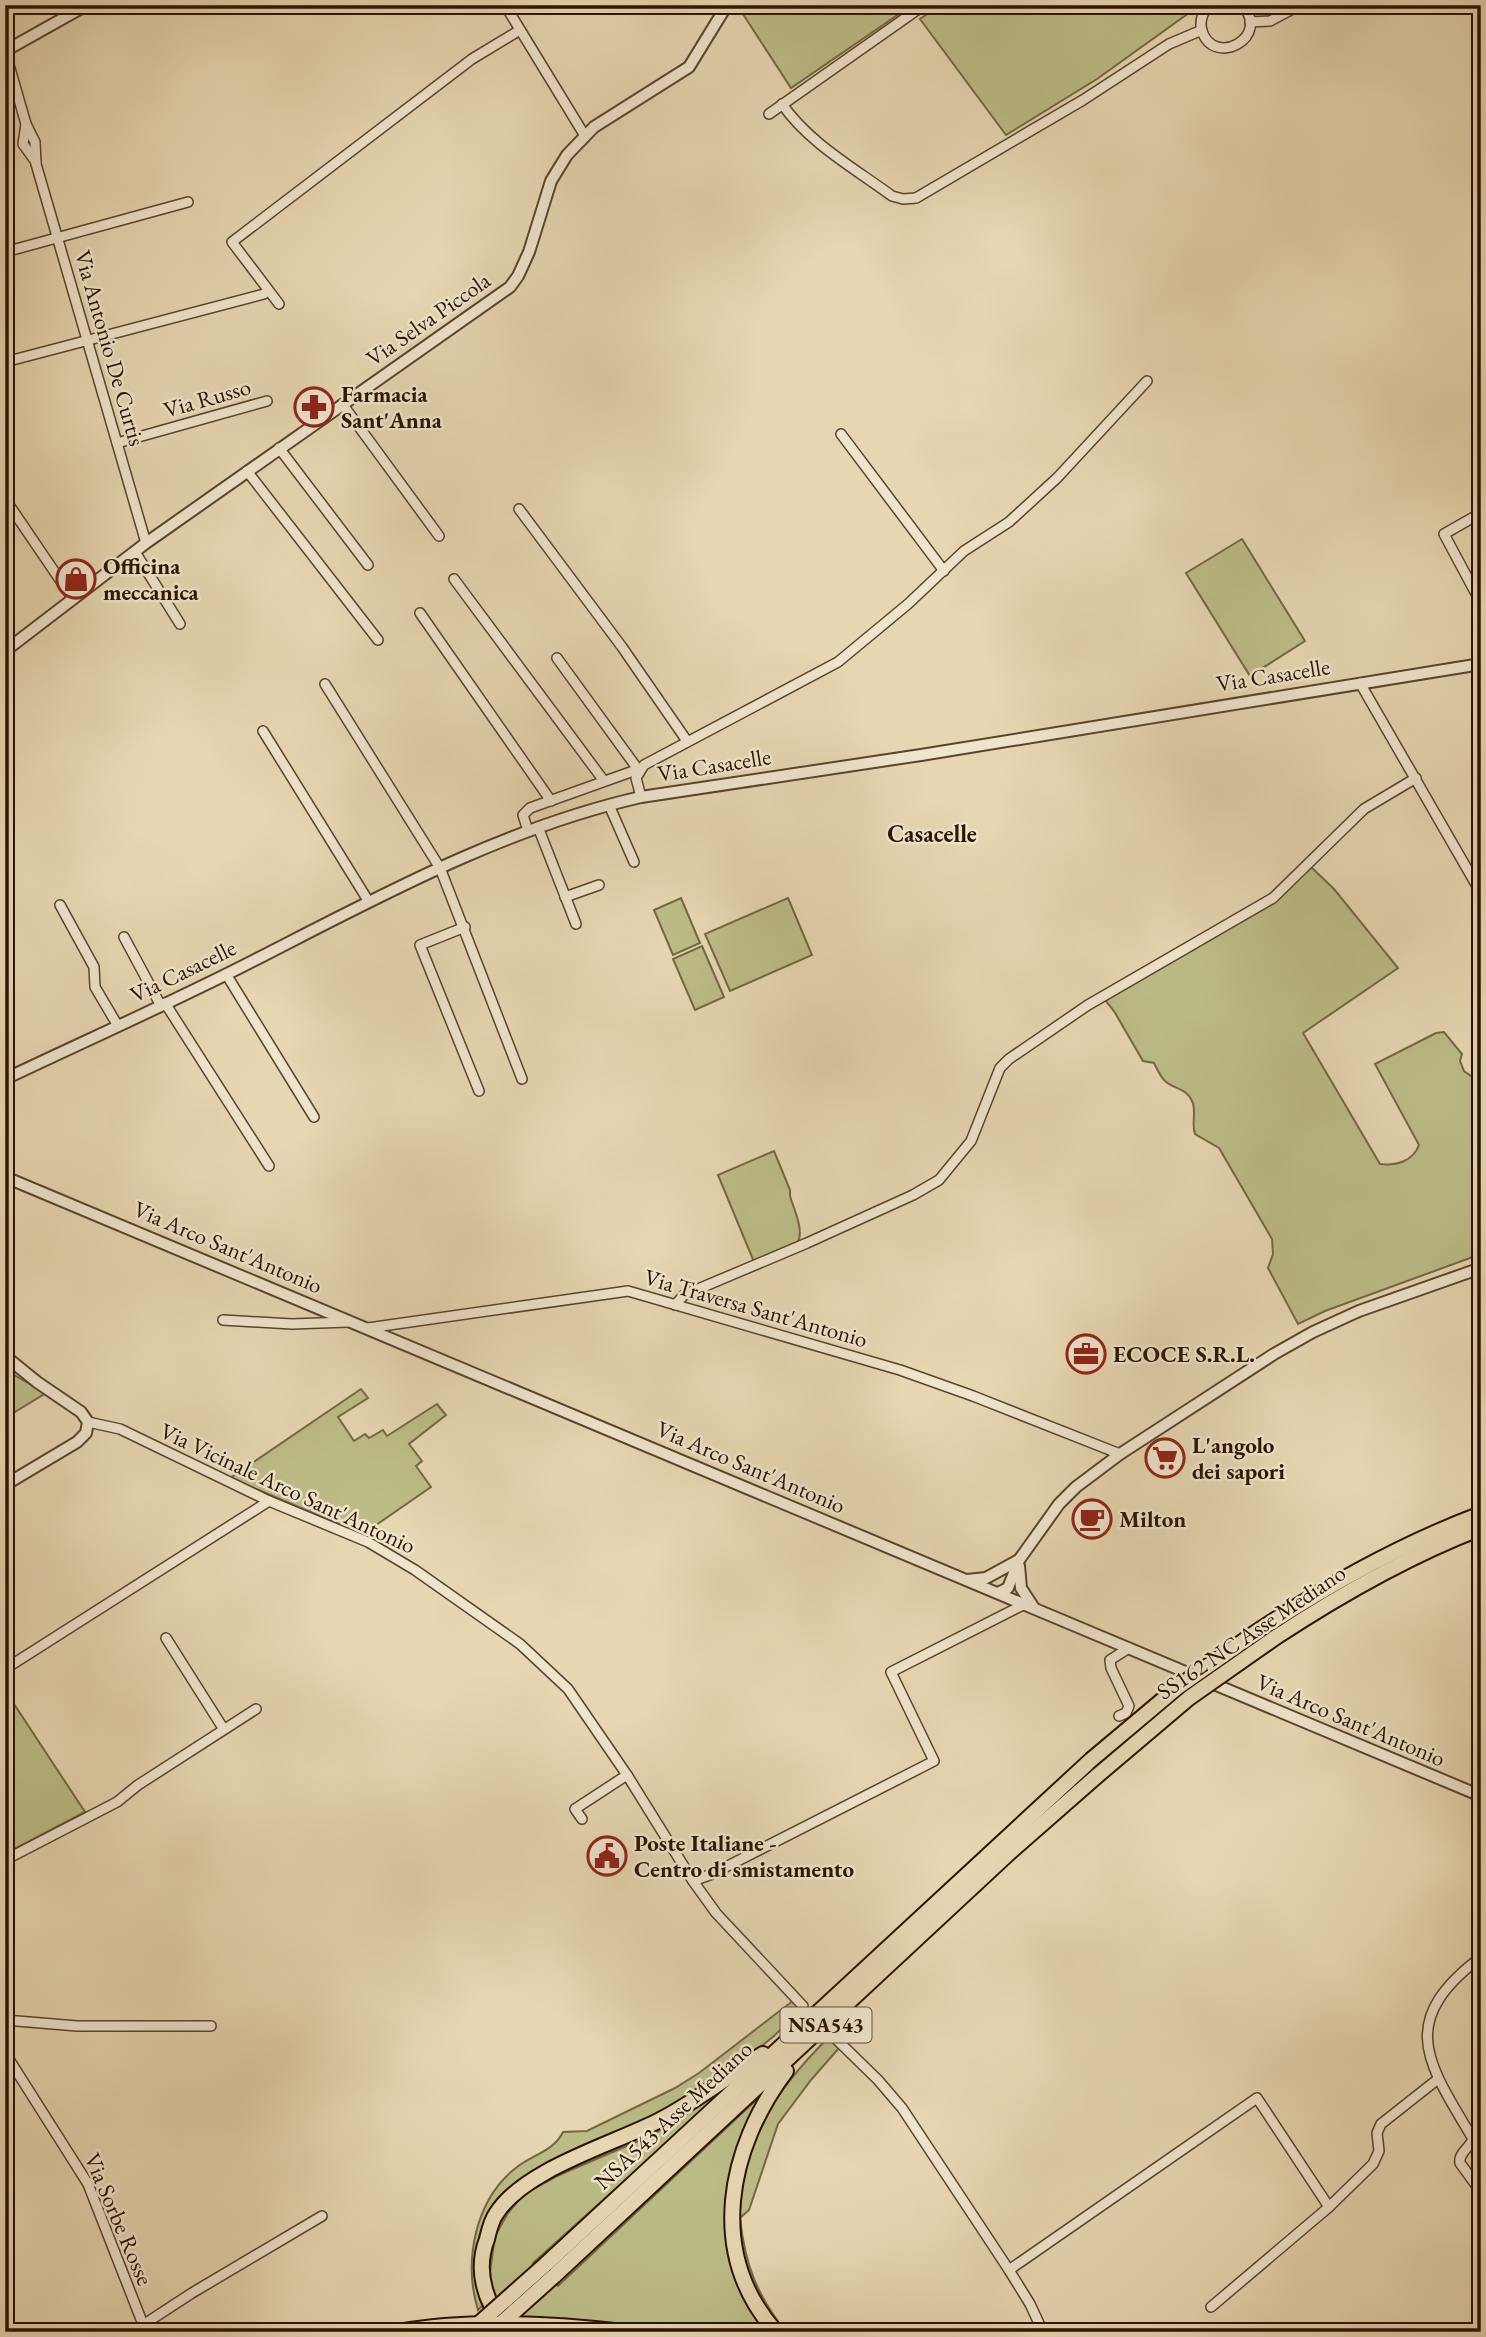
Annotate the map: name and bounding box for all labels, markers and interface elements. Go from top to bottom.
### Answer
street label: Via Antonio De Curtis [68,247,152,449]
street label: Via Selva Piccola [360,265,497,373]
street label: Via Russo [160,371,254,425]
place label: Farmacia Sant'Anna [341,379,443,435]
pharmacy icon: Farmacia Sant'Anna [293,386,335,428]
place label: Officina meccanica [103,551,200,607]
shop icon: Officina meccanica [55,558,97,600]
street label: Via Casacelle [1214,651,1332,699]
street label: Via Casacelle [655,741,773,789]
district label: Casacelle [887,818,977,849]
street label: Via Casacelle [125,932,241,1010]
street label: Via Arco Sant'Antonio [129,1194,327,1300]
street label: Via Traversa Sant'Antonio [641,1262,871,1354]
office icon: ECOCE S.R.L. [1065,1333,1107,1375]
place label: ECOCE S.R.L. [1113,1339,1255,1369]
street label: Via Arco Sant'Antonio [652,1414,850,1520]
street label: Via Vicinale Arco Sant'Antonio [155,1416,421,1560]
place label: L'angolo dei sapori [1192,1430,1285,1486]
supermarket icon: L'angolo dei sapori [1144,1437,1186,1479]
cafe icon: Milton [1071,1498,1113,1540]
place label: Milton [1119,1504,1186,1534]
street label: SS162 NC Asse Mediano [1151,1558,1351,1706]
street label: Via Arco Sant'Antonio [1252,1667,1450,1773]
place label: Poste Italiane - Centro di smistamento [634,1828,854,1884]
public building icon: Poste Italiane - Centro di smistamento [586,1835,628,1877]
road number: NSA543 [780,2008,872,2042]
street label: NSA543 Asse Mediano [587,2034,759,2196]
street label: Via Sorbe Rosse [78,2148,160,2290]

